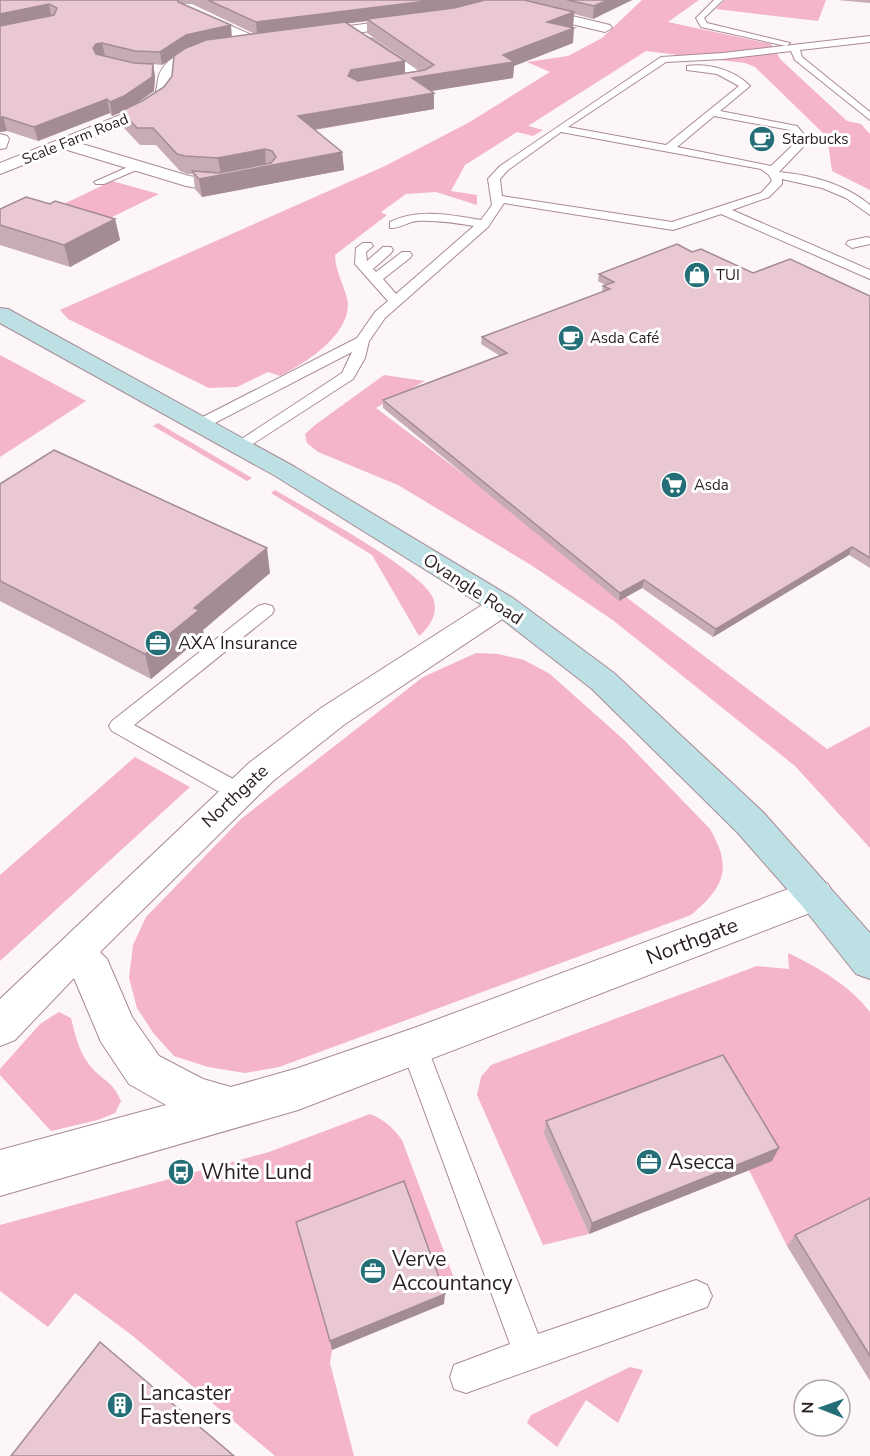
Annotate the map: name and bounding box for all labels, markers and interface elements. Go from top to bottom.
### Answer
street label: Scale Farm Road [19,109,131,169]
cafe icon: Starbucks [747,124,777,154]
place label: Starbucks [782,129,848,149]
shop icon: TUI [682,260,712,290]
place label: TUI [716,265,740,285]
cafe icon: Asda Café [556,323,586,353]
place label: Asda Café [590,328,659,348]
supermarket icon: Asda [659,470,689,500]
place label: Asda [694,475,729,495]
street label: Ovangle Road [418,548,528,630]
office icon: AXA Insurance [143,628,173,658]
place label: AXA Insurance [178,631,297,655]
street label: Northgate [197,759,273,833]
street label: Northgate [642,911,742,971]
office icon: Asecca [634,1147,664,1177]
place label: Asecca [668,1148,735,1176]
bus stop icon: White Lund [166,1157,196,1187]
place label: White Lund [201,1158,312,1186]
place label: Verve Accountancy [391,1245,513,1297]
office icon: Verve Accountancy [358,1256,388,1286]
north arrow [792,1378,852,1438]
place label: Lancaster Fasteners [140,1379,232,1431]
building icon: Lancaster Fasteners [105,1390,135,1420]
text: N [797,1402,819,1414]

